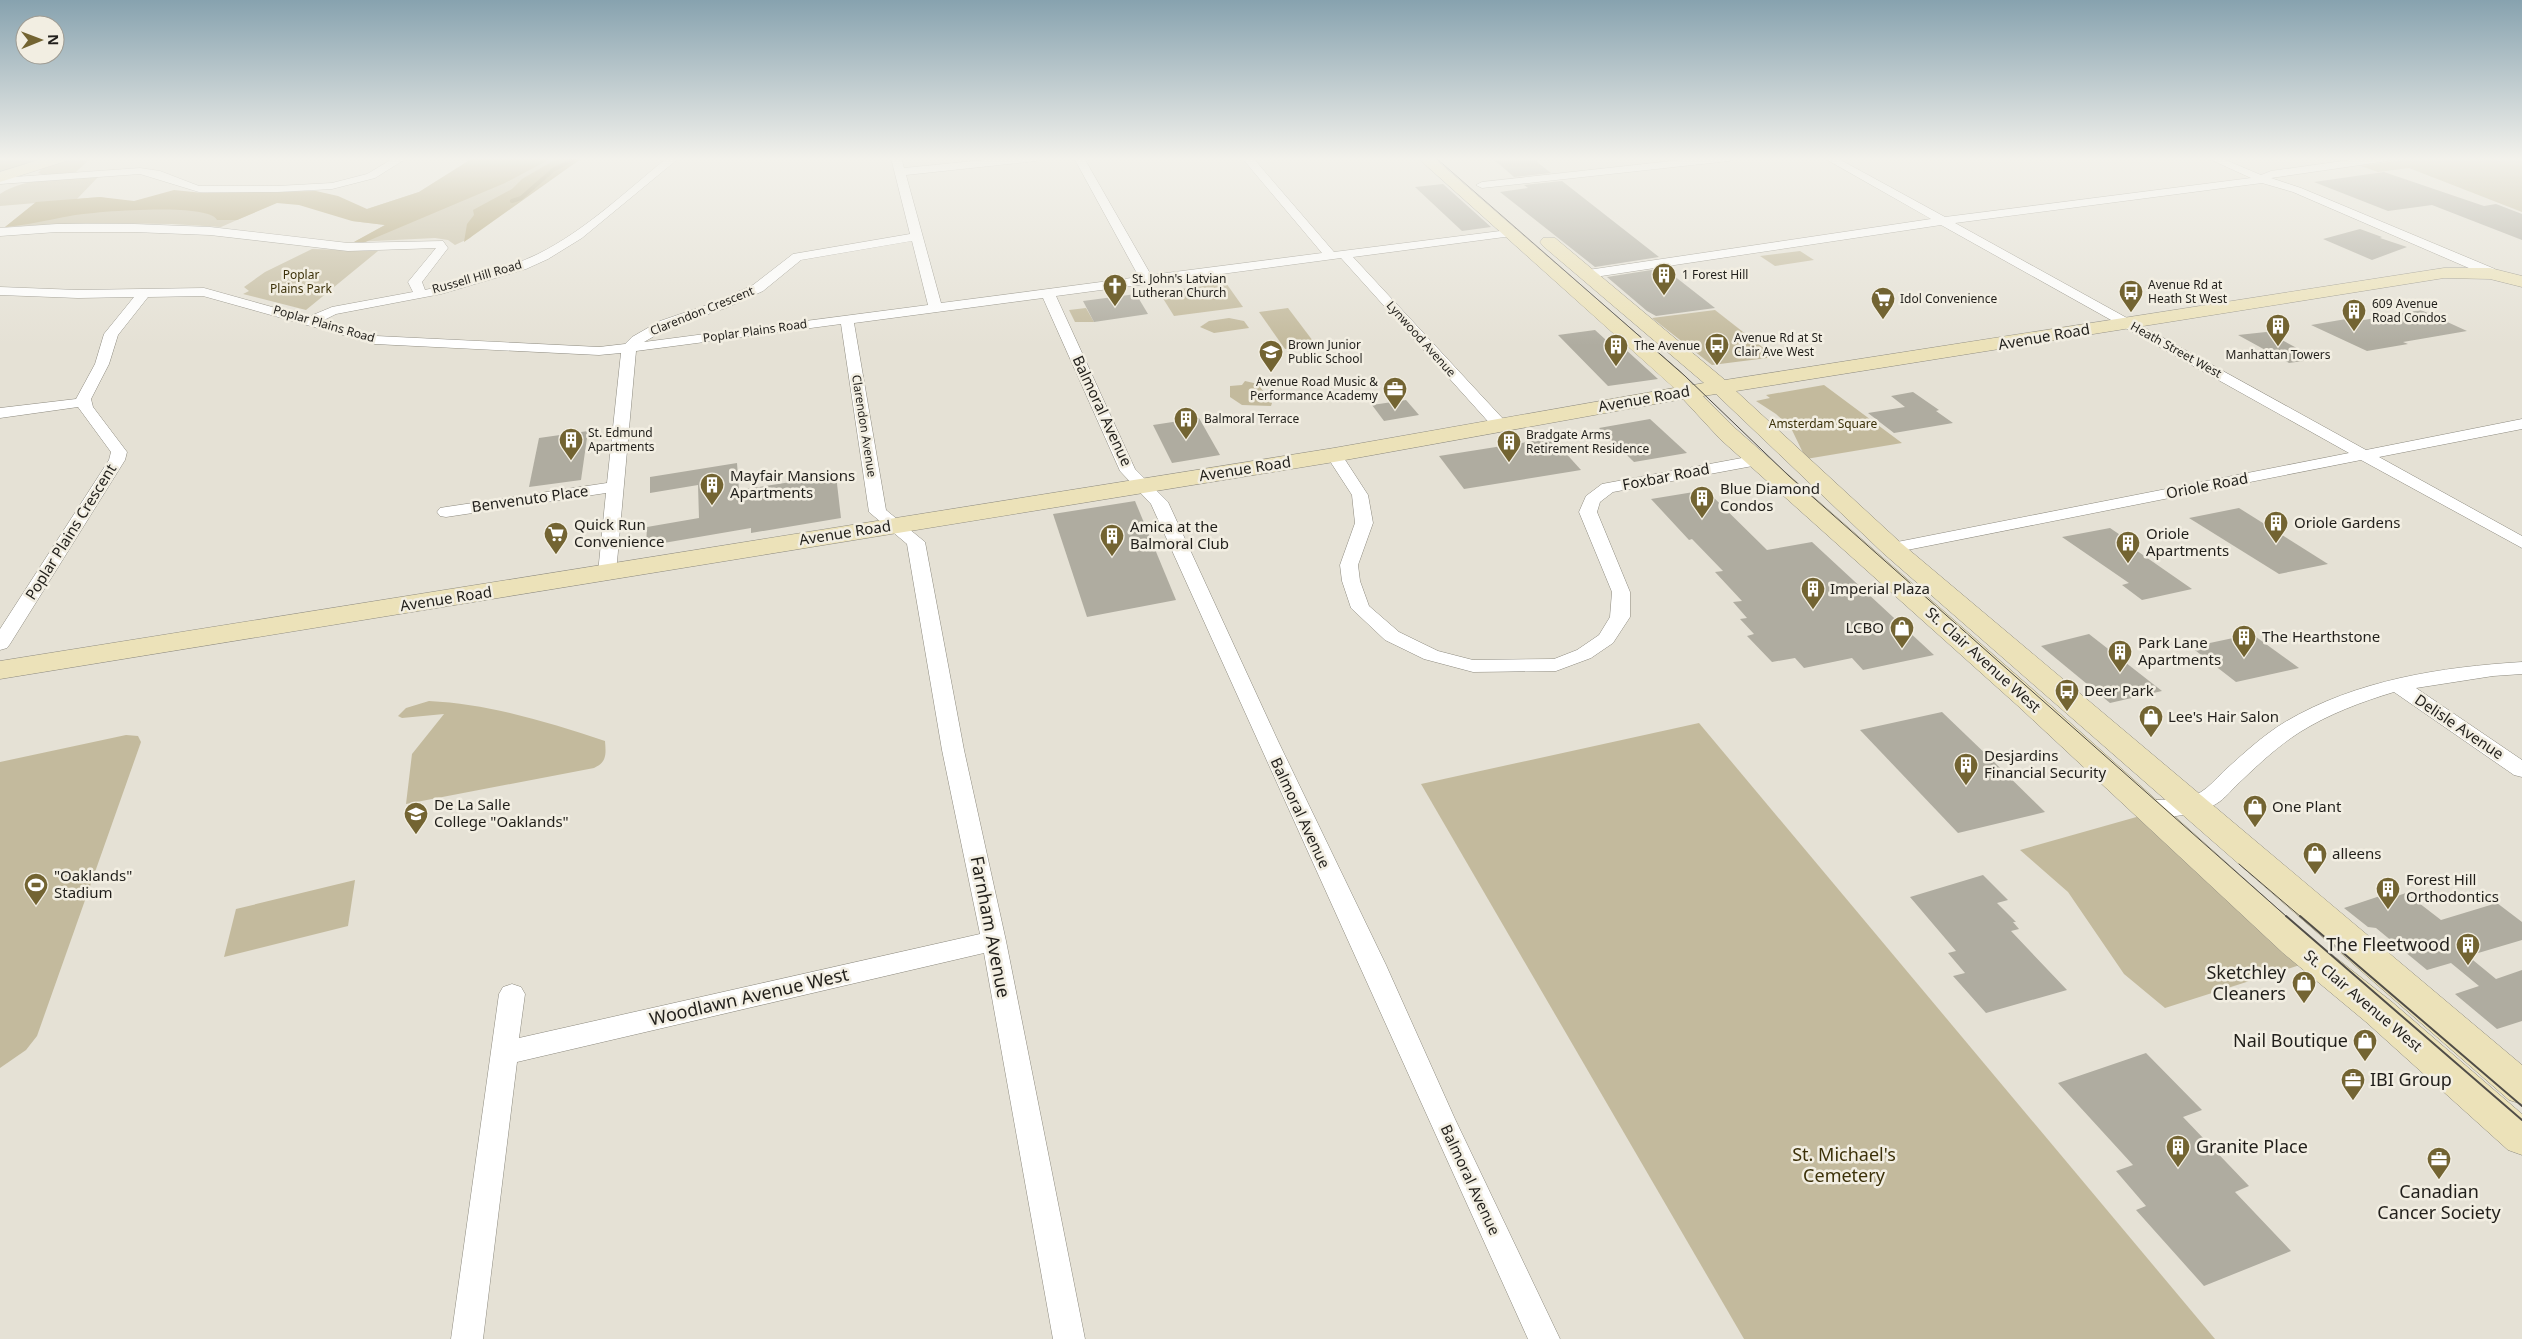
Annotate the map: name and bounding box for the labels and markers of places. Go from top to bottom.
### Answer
building icon: 1 Forest Hill [1651,262,1677,296]
place label: 1 Forest Hill [1682,266,1748,283]
place label: St. John's Latvian Lutheran Church [1132,270,1227,301]
church icon: St. John's Latvian Lutheran Church [1102,273,1128,307]
place label: Avenue Rd at Heath St West [2148,276,2228,307]
bus stop icon: Avenue Rd at Heath St West [2118,279,2144,313]
supermarket icon: Idol Convenience [1870,286,1896,320]
place label: Idol Convenience [1900,290,1998,307]
place label: 609 Avenue Road Condos [2372,295,2447,326]
building icon: 609 Avenue Road Condos [2341,298,2367,332]
building icon: Manhattan Towers [2265,313,2291,347]
place label: Avenue Rd at St Clair Ave West [1734,329,1823,360]
bus stop icon: Avenue Rd at St Clair Ave West [1704,332,1730,366]
building icon: The Avenue [1603,333,1629,367]
place label: Brown Junior Public School [1288,336,1363,367]
place label: The Avenue [1634,337,1700,354]
school or university icon: Brown Junior Public School [1258,339,1284,373]
place label: Manhattan Towers [2226,346,2331,363]
place label: Avenue Road Music & Performance Academy [1250,373,1379,404]
office icon: Avenue Road Music & Performance Academy [1382,376,1408,410]
building icon: Balmoral Terrace [1173,406,1199,440]
place label: Balmoral Terrace [1204,410,1300,427]
place label: St. Edmund Apartments [588,424,655,455]
place label: Bradgate Arms Retirement Residence [1526,426,1649,457]
building icon: St. Edmund Apartments [558,427,584,461]
building icon: Bradgate Arms Retirement Residence [1496,429,1522,463]
place label: Mayfair Mansions Apartments [730,465,855,502]
building icon: Mayfair Mansions Apartments [699,472,725,506]
place label: Blue Diamond Condos [1720,478,1820,515]
building icon: Blue Diamond Condos [1689,485,1715,519]
building icon: Oriole Gardens [2263,510,2289,544]
place label: Oriole Gardens [2294,512,2400,532]
place label: Quick Run Convenience [574,514,664,551]
place label: Amica at the Balmoral Club [1130,516,1229,553]
supermarket icon: Quick Run Convenience [543,521,569,555]
building icon: Amica at the Balmoral Club [1099,523,1125,557]
place label: Oriole Apartments [2146,523,2229,560]
building icon: Oriole Apartments [2115,530,2141,564]
building icon: Imperial Plaza [1800,576,1826,610]
place label: Imperial Plaza [1830,578,1930,598]
shop icon: LCBO [1889,615,1915,649]
place label: LCBO [1845,617,1884,637]
building icon: The Hearthstone [2231,624,2257,658]
place label: The Hearthstone [2262,626,2380,646]
place label: Park Lane Apartments [2138,632,2221,669]
building icon: Park Lane Apartments [2107,639,2133,673]
bus stop icon: Deer Park [2054,678,2080,712]
place label: Deer Park [2084,680,2154,700]
shop icon: Lee's Hair Salon [2138,704,2164,738]
place label: Lee's Hair Salon [2168,706,2279,726]
place label: Desjardins Financial Security [1984,745,2107,782]
building icon: Desjardins Financial Security [1953,752,1979,786]
place label: De La Salle College "Oaklands" [434,794,569,831]
shop icon: One Plant [2242,794,2268,828]
place label: One Plant [2272,796,2342,816]
school or university icon: De La Salle College "Oaklands" [403,801,429,835]
shop icon: alleens [2302,841,2328,875]
place label: alleens [2332,843,2382,863]
place label: "Oaklands" Stadium [54,865,132,902]
place label: Forest Hill Orthodontics [2406,869,2499,906]
sports icon: "Oaklands" Stadium [23,872,49,906]
building icon: Forest Hill Orthodontics [2375,876,2401,910]
place label: The Fleetwood [2326,932,2450,956]
building icon: The Fleetwood [2455,932,2481,966]
place label: Sketchley Cleaners [2206,960,2287,1005]
shop icon: Sketchley Cleaners [2291,970,2317,1004]
place label: Nail Boutique [2233,1028,2348,1052]
shop icon: Nail Boutique [2352,1028,2378,1062]
office icon: IBI Group [2340,1067,2366,1101]
place label: IBI Group [2370,1067,2452,1091]
building icon: Granite Place [2165,1134,2191,1168]
place label: Granite Place [2196,1134,2308,1158]
office icon: Canadian Cancer Society [2426,1146,2452,1180]
place label: Canadian Cancer Society [2377,1179,2502,1224]

